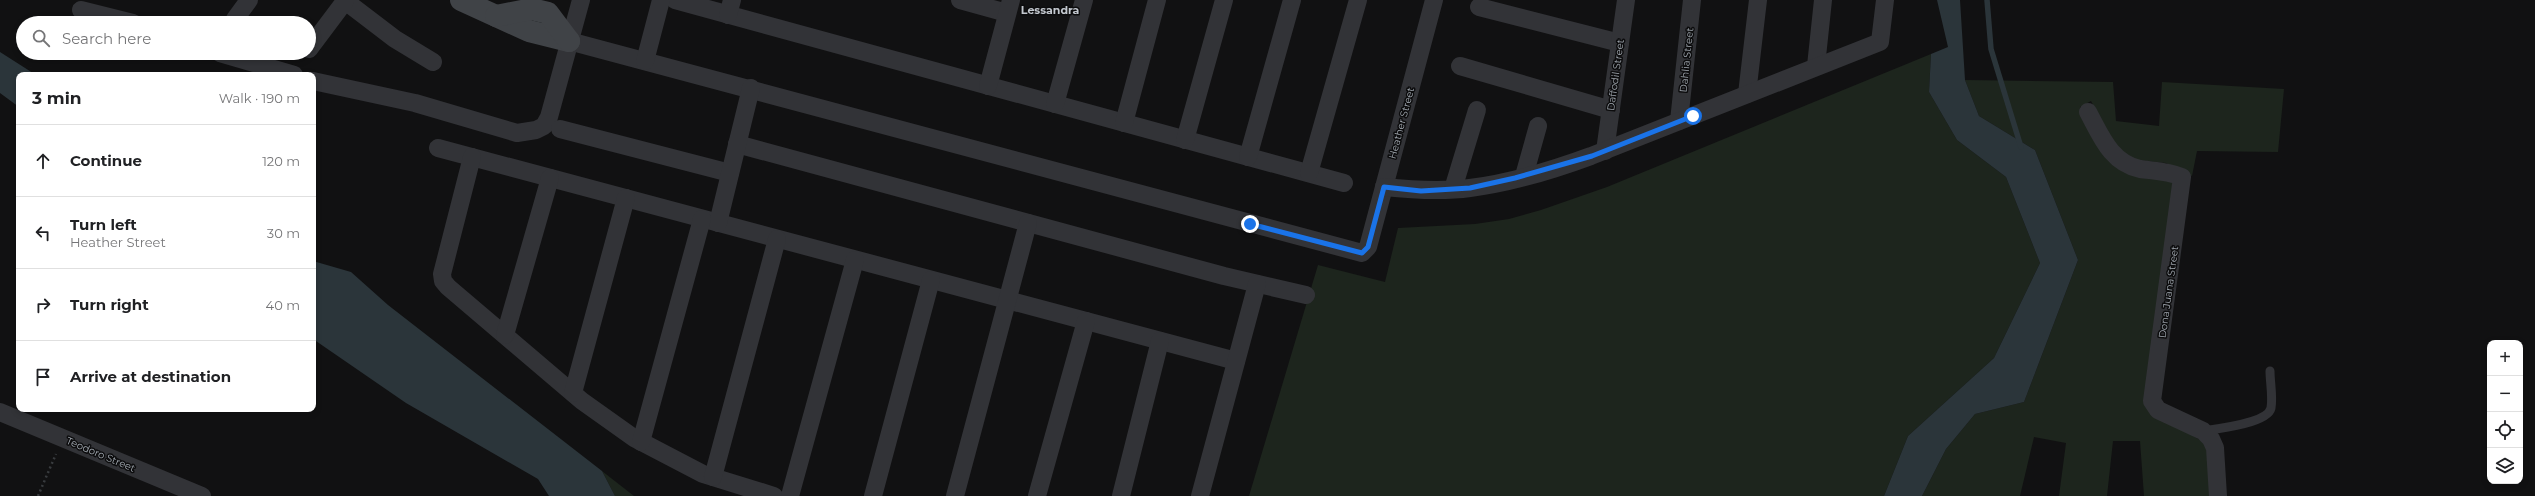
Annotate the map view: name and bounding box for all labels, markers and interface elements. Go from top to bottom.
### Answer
district label: Lessandra [1021,3,1079,17]
search box [16,16,316,60]
icon: search [30,27,52,49]
street label: Dahlia Street [1677,27,1696,93]
text: Search here [62,29,151,48]
street label: Daffodil Street [1604,38,1627,112]
street label: Heather Street [1386,86,1417,160]
text: 3 min [32,88,82,108]
text: Walk · 190 m [219,90,300,106]
route start [1684,107,1702,125]
icon: ahead [32,150,54,172]
text: Continue [70,151,142,170]
text: 120 m [262,153,300,169]
text: Turn left [70,215,137,234]
route end [1241,215,1259,233]
icon: left [32,222,54,244]
text: 30 m [267,225,300,241]
text: Heather Street [70,234,166,250]
street label: Dona Juana Street [2156,245,2181,339]
icon: right [32,294,54,316]
text: Turn right [70,295,149,314]
text: 40 m [266,297,300,313]
map controls [2487,340,2523,484]
button: + [2487,340,2523,376]
icon: arrive [32,366,54,388]
text: Arrive at destination [70,367,231,386]
button: − [2487,376,2523,412]
button: locate [2487,412,2523,448]
street label: Teodoro Street [64,434,137,475]
button: layers [2487,448,2523,484]

